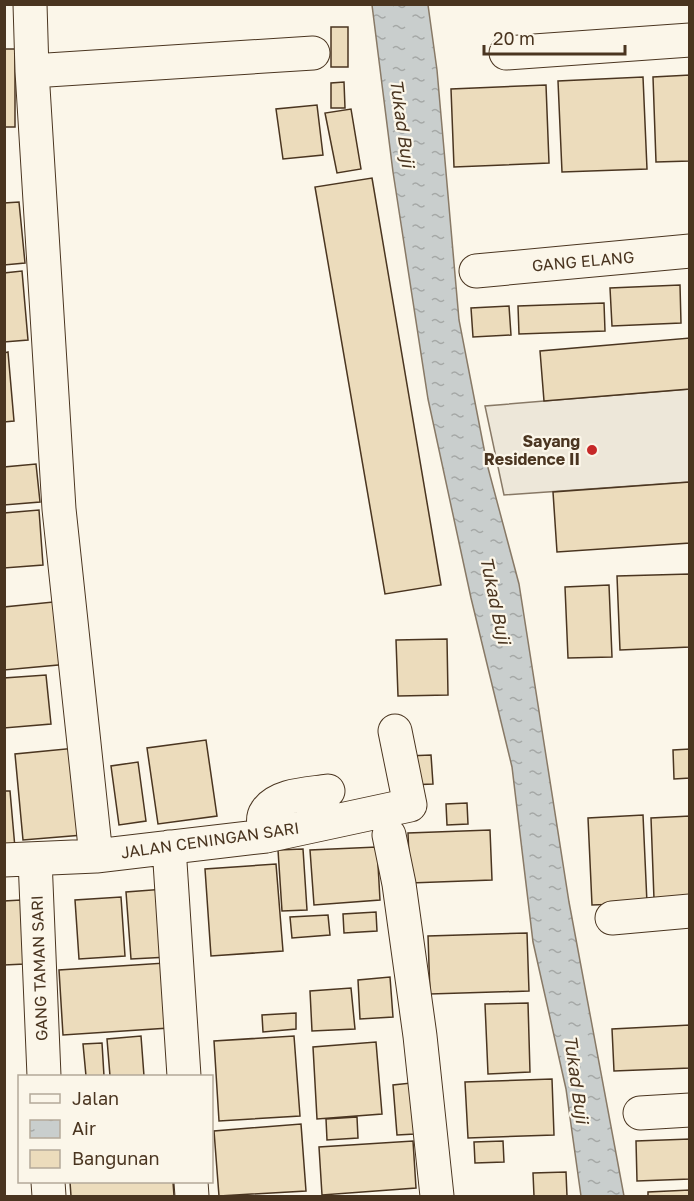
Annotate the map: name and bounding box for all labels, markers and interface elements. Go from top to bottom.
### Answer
scale bar [484,18,625,56]
text: 20 m [493,27,535,49]
water label: Tukad Buji [386,78,420,171]
street label: GANG ELANG [531,247,635,275]
place label: Sayang Residence II [484,431,580,469]
marker: Sayang Residence II [585,443,599,457]
water label: Tukad Buji [476,554,516,648]
street label: JALAN CENINGAN SARI [119,818,301,862]
street label: GANG TAMAN SARI [26,895,52,1041]
water label: Tukad Buji [560,1034,594,1127]
legend [18,1075,213,1183]
text: Jalan [72,1087,119,1109]
text: Air [72,1117,96,1139]
text: Bangunan [72,1147,160,1169]

